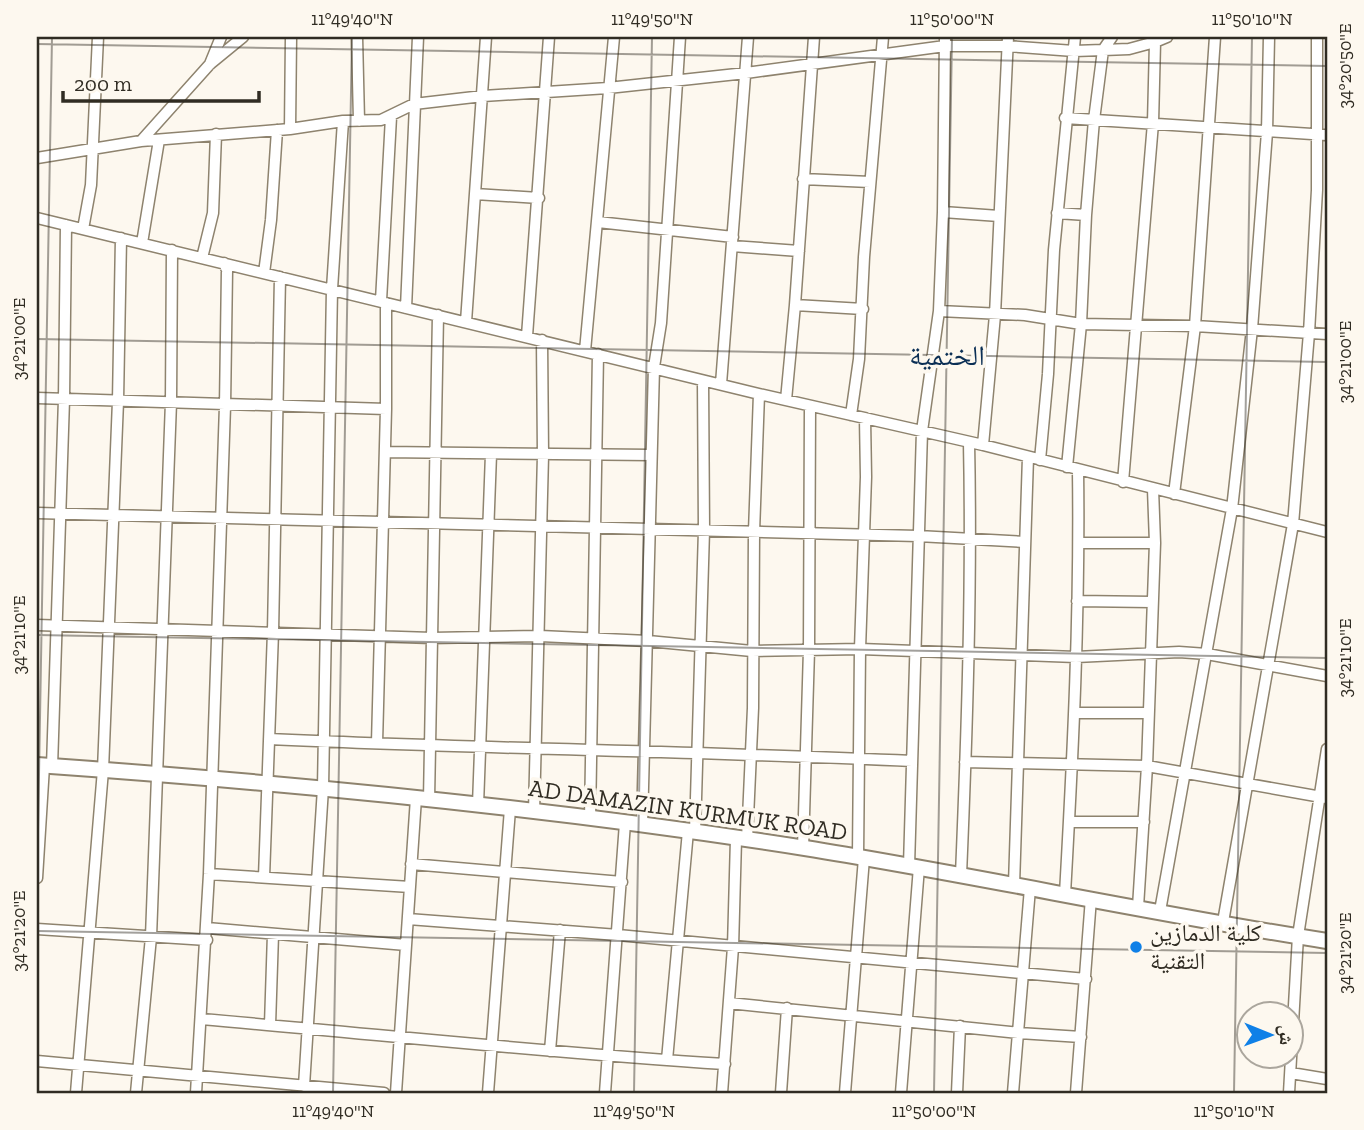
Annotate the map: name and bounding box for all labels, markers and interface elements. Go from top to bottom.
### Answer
text: 11°49'40"N [311,8,393,30]
text: 11°49'50"N [611,8,693,30]
text: 11°50'00"N [910,8,994,30]
text: 11°50'10"N [1212,8,1292,30]
text: 34°20'50"E [1334,23,1356,109]
scale bar [63,60,259,104]
text: 200 m [74,71,132,96]
text: 34°21'00"E [8,298,30,380]
text: 34°21'00"E [1334,321,1356,403]
district label: الختمية [909,339,985,372]
text: 34°21'10"E [8,595,30,675]
text: 34°21'10"E [1334,618,1356,698]
street label: AD DAMAZIN KURMUK ROAD [527,773,849,846]
text: 34°21'20"E [8,890,30,972]
text: 34°21'20"E [1334,912,1356,994]
place label: كلية الدمازين التقنية [1150,918,1262,975]
marker: كلية الدمازين التقنية [1128,939,1144,955]
north arrow [1234,1000,1304,1070]
text: ش [1275,1025,1298,1046]
text: 11°49'40"N [292,1100,374,1122]
text: 11°49'50"N [593,1100,675,1122]
text: 11°50'00"N [892,1100,976,1122]
text: 11°50'10"N [1194,1100,1274,1122]

